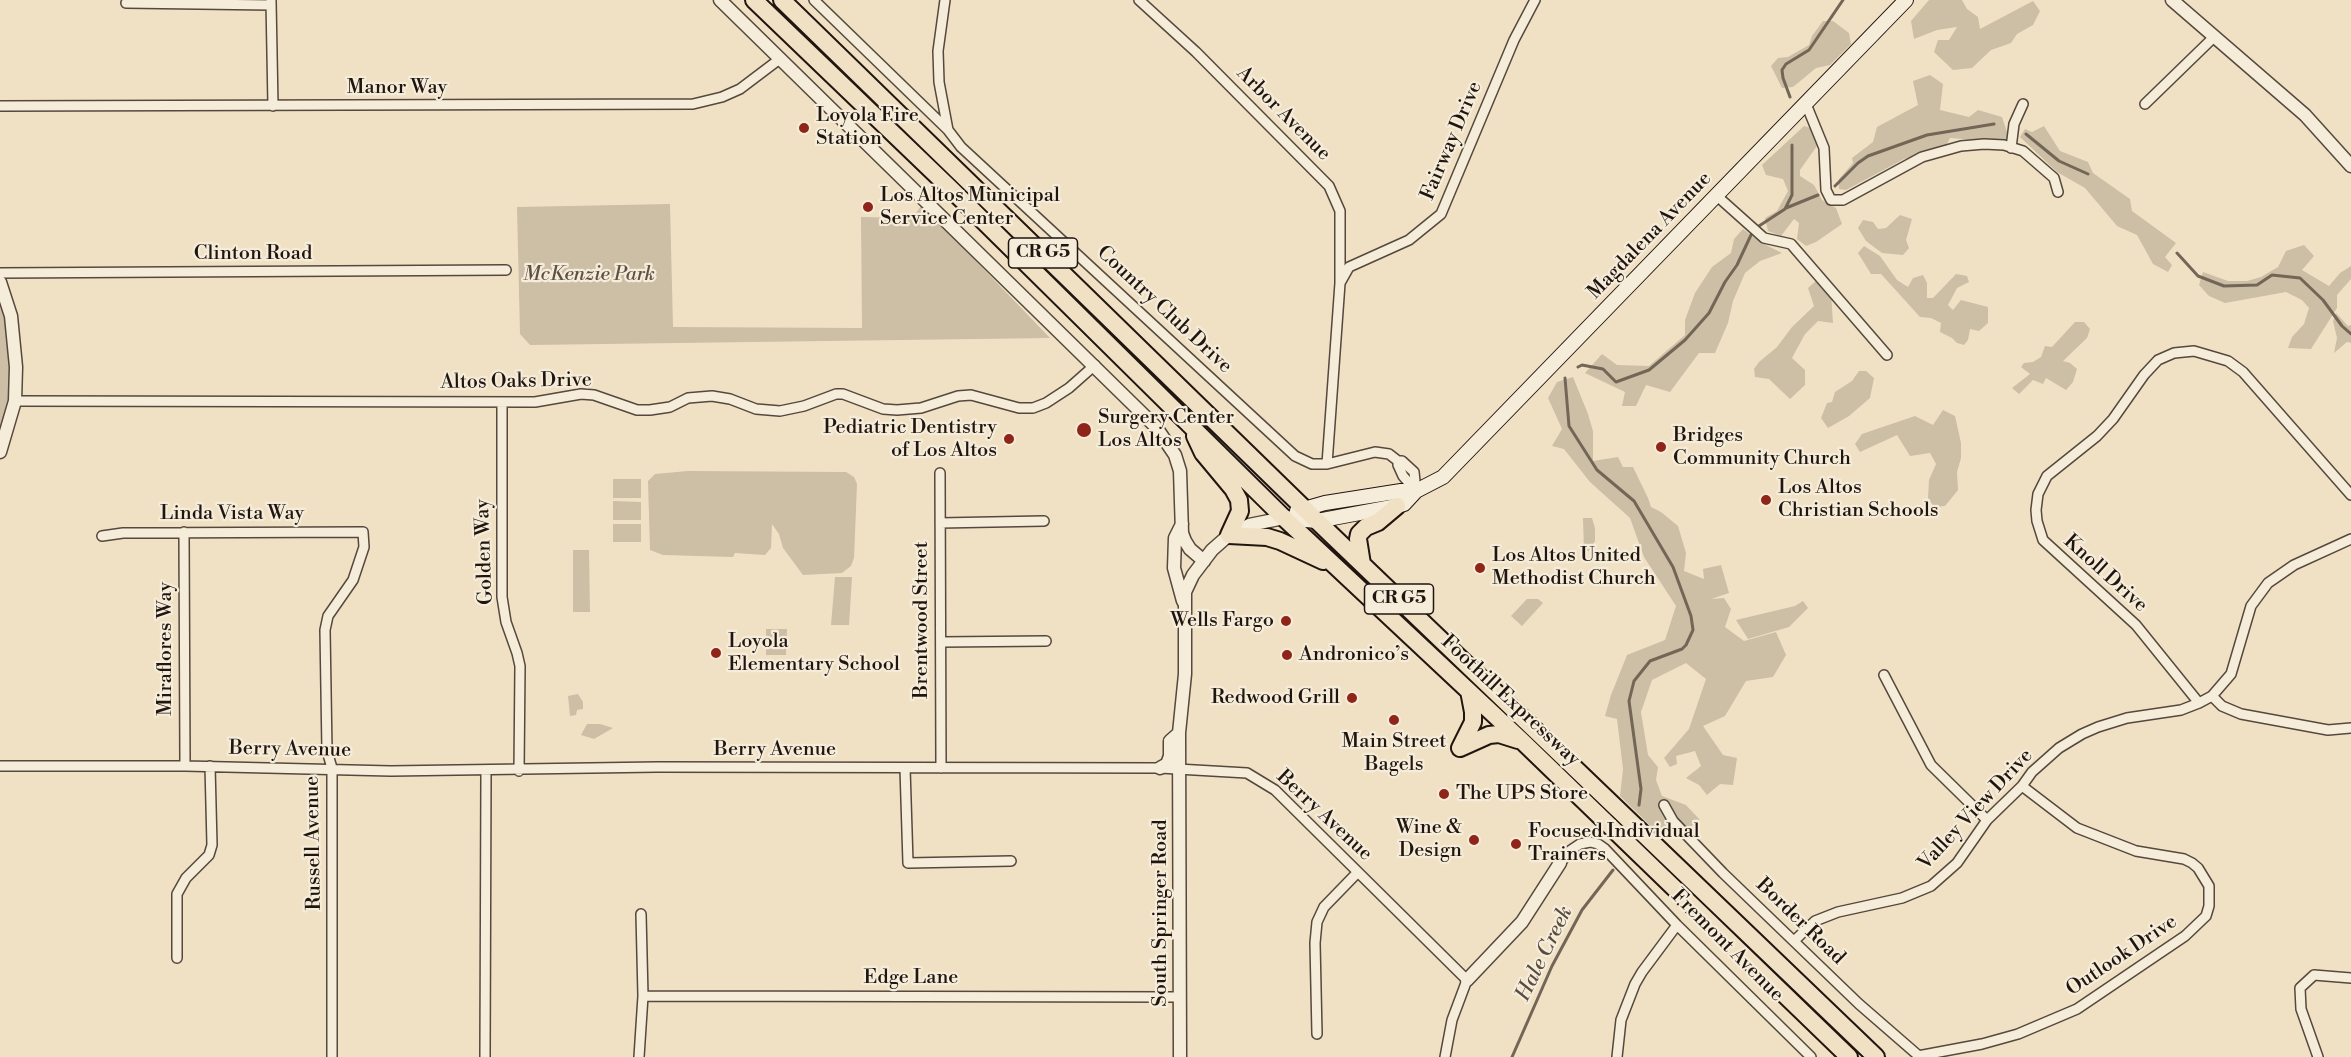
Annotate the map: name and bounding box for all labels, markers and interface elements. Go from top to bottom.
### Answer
street label: Arbor Avenue [1231,62,1335,166]
street label: Manor Way [347,76,447,100]
street label: Fairway Drive [1416,78,1488,204]
place label: Loyola Fire Station [816,104,919,151]
marker: Loyola Fire Station [797,121,811,135]
street label: Magdalena Avenue [1583,167,1717,305]
place label: Los Altos Municipal Service Center [880,184,1060,231]
marker: Los Altos Municipal Service Center [861,200,875,214]
road number: CR G5 [1008,238,1078,268]
street label: Country Club Drive [1091,241,1237,379]
street label: Clinton Road [194,242,312,266]
park label: McKenzie Park [523,263,655,287]
street label: Altos Oaks Drive [440,369,592,395]
place label: Surgery Center Los Altos [1098,406,1234,453]
place label: Pediatric Dentistry of Los Altos [823,416,997,463]
marker: Surgery Center Los Altos [1075,421,1093,439]
place label: Bridges Community Church [1673,424,1851,471]
marker: Pediatric Dentistry of Los Altos [1002,432,1016,446]
marker: Bridges Community Church [1654,440,1668,454]
place label: Los Altos Christian Schools [1778,476,1939,523]
marker: Los Altos Christian Schools [1759,493,1773,507]
street label: Golden Way [471,499,499,605]
street label: Linda Vista Way [160,502,304,526]
street label: Knoll Drive [2058,530,2152,618]
street label: Brentwood Street [910,541,934,699]
place label: Los Altos United Methodist Church [1492,544,1656,591]
marker: Los Altos United Methodist Church [1473,561,1487,575]
street label: Miraflores Way [154,582,178,716]
road number: CR G5 [1364,584,1434,614]
place label: Wells Fargo [1170,609,1274,633]
marker: Wells Fargo [1279,614,1293,628]
place label: Loyola Elementary School [728,630,900,677]
street label: Foothill Expressway [1435,630,1585,772]
place label: Andronico’s [1299,643,1409,667]
marker: Loyola Elementary School [709,646,723,660]
marker: Andronico’s [1280,648,1294,662]
place label: Redwood Grill [1211,686,1340,710]
marker: Redwood Grill [1345,691,1359,705]
marker: Main Street Bagels [1387,713,1401,727]
place label: Main Street Bagels [1342,730,1446,777]
street label: Berry Avenue [229,737,351,763]
street label: Berry Avenue [714,738,836,762]
street label: Valley View Drive [1914,744,2038,876]
street label: Berry Avenue [1271,766,1377,866]
street label: Russell Avenue [301,775,327,911]
place label: The UPS Store [1456,782,1588,806]
marker: The UPS Store [1437,787,1451,801]
place label: Wine & Design [1396,816,1462,863]
street label: South Springer Road [1149,819,1173,1007]
place label: Focused Individual Trainers [1528,820,1700,867]
marker: Wine & Design [1467,833,1481,847]
marker: Focused Individual Trainers [1509,837,1523,851]
street label: Border Road [1751,874,1849,970]
street label: Fremont Avenue [1666,885,1788,1007]
water label: Hale Creek [1511,902,1579,1006]
street label: Outlook Drive [2062,910,2182,1002]
street label: Edge Lane [864,966,958,990]

